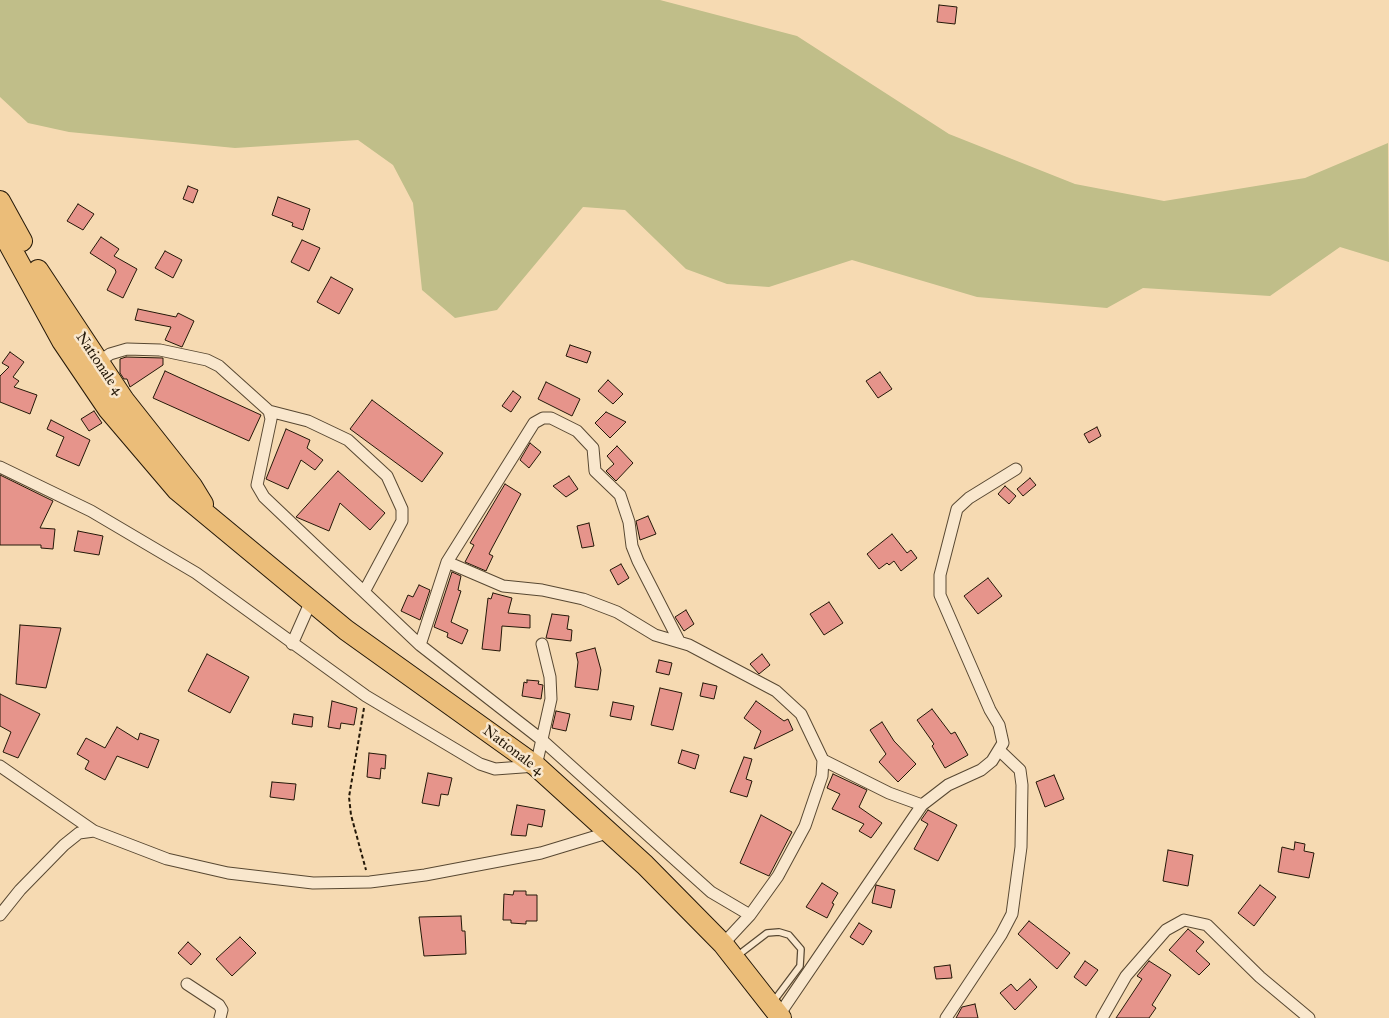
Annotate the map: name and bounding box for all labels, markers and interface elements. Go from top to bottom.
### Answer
street label: Nationale 4 [71,329,127,399]
street label: Nationale 4 [479,722,547,780]

